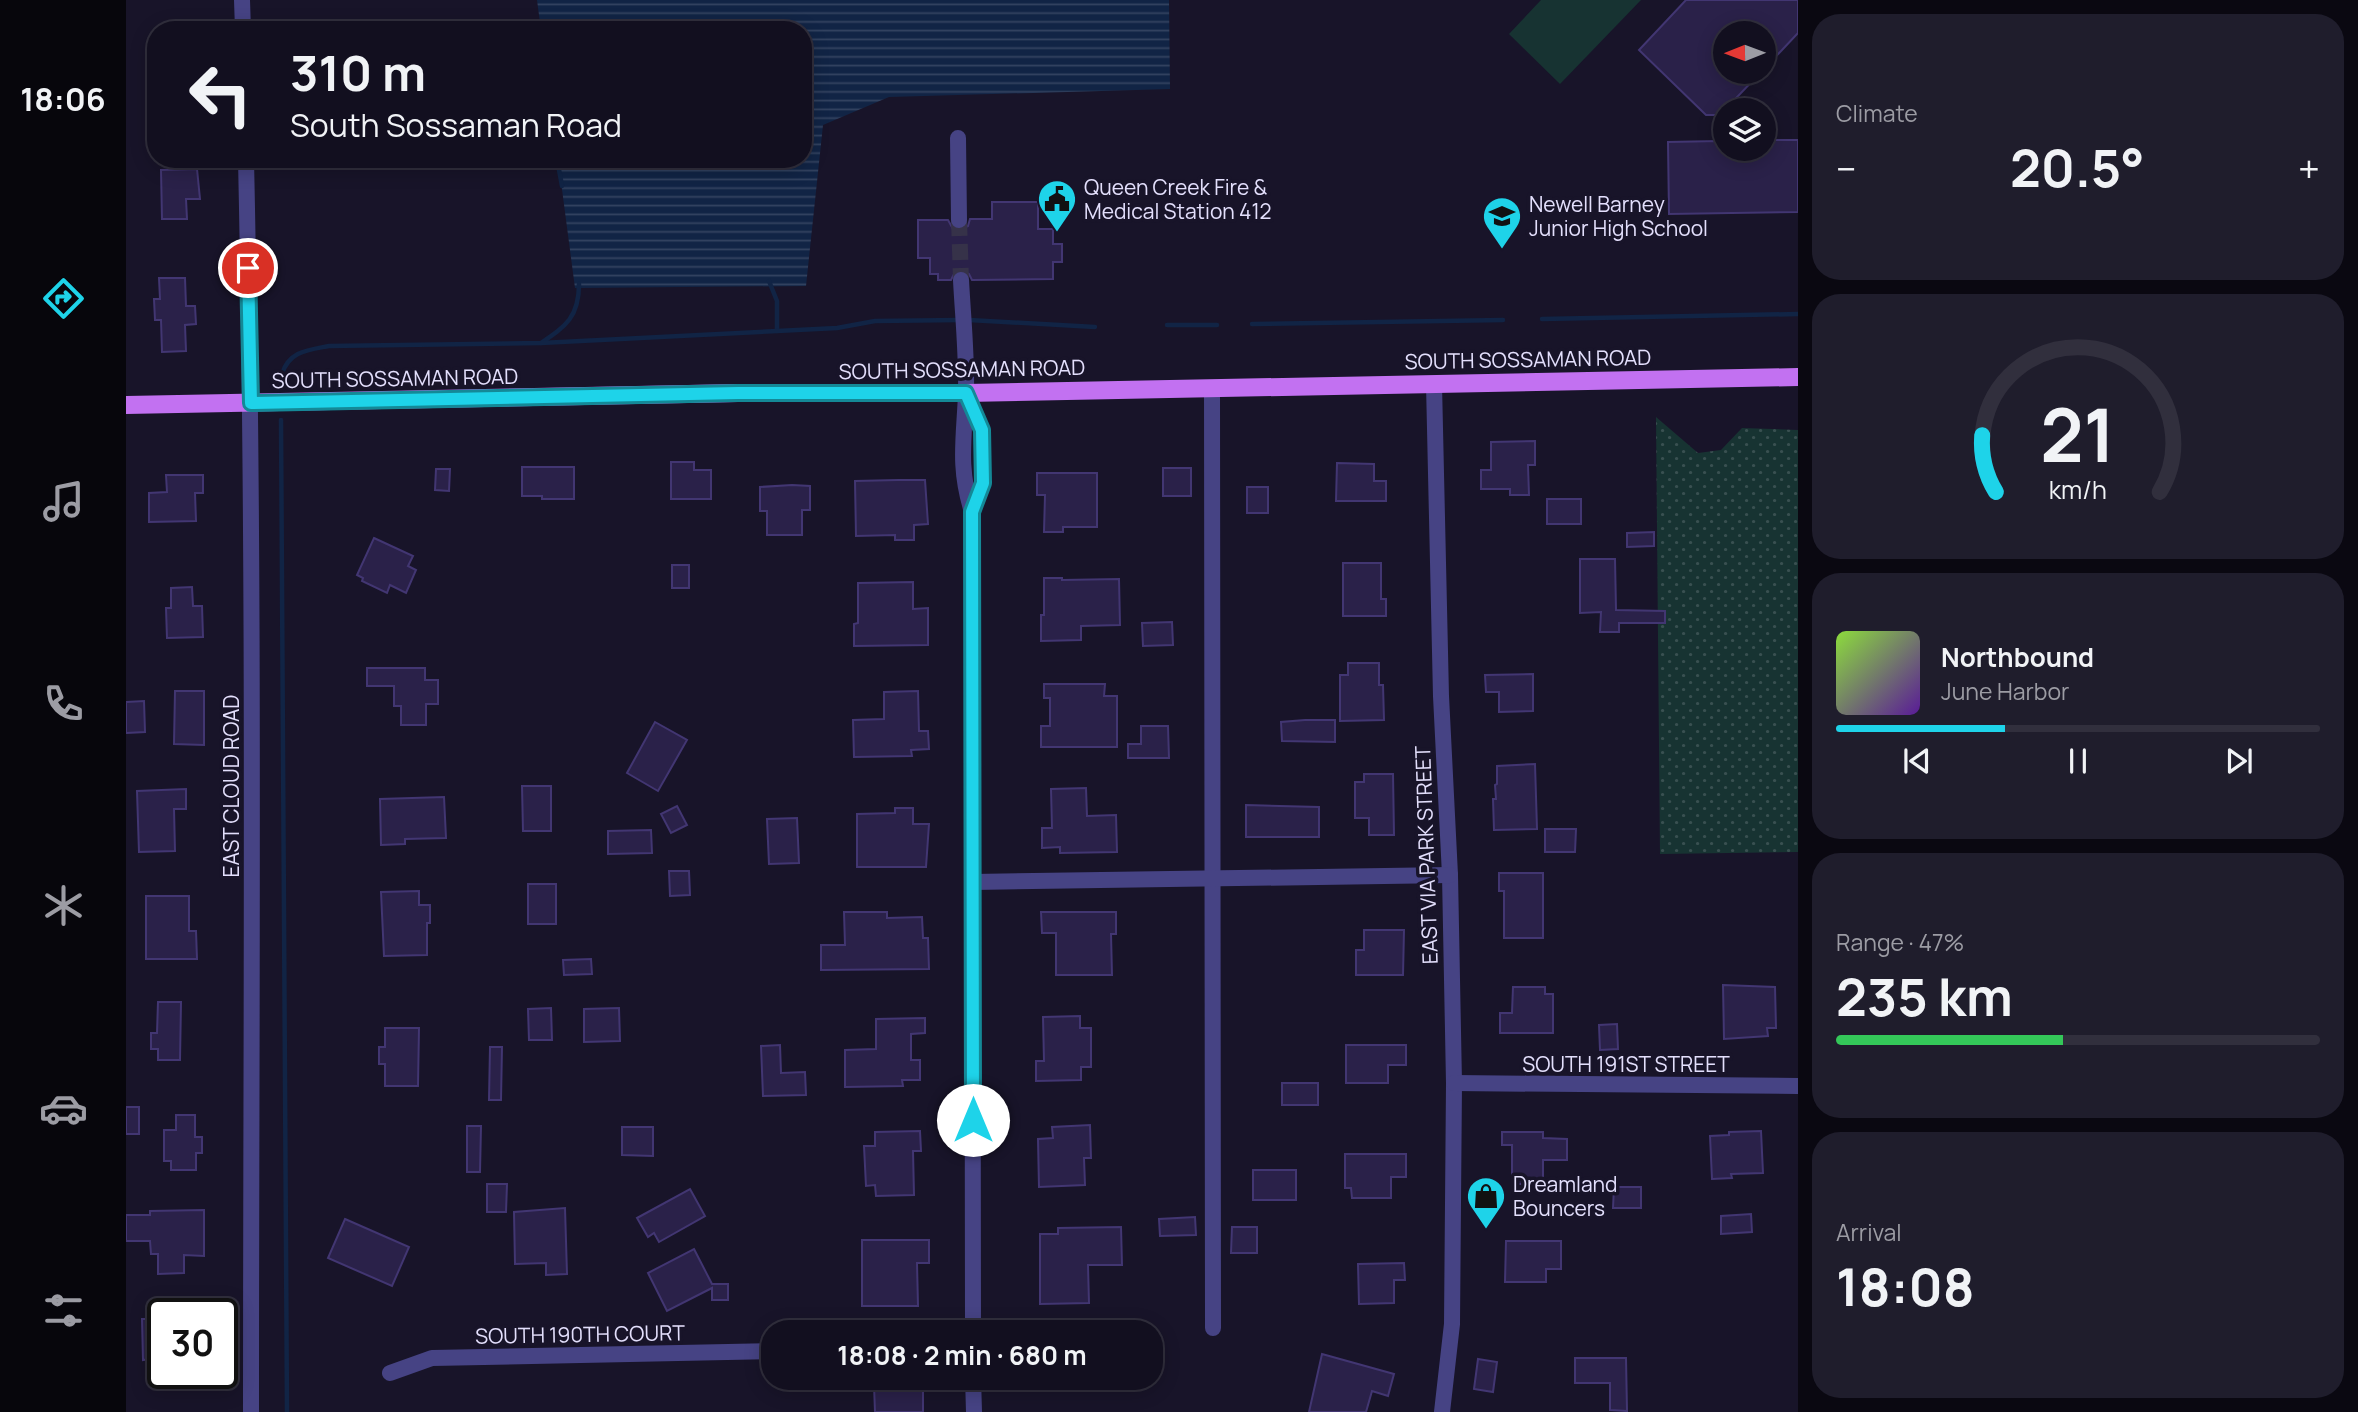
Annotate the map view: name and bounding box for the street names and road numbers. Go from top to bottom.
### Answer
street label: SOUTH SOSSAMAN ROAD [1404,343,1652,375]
street label: SOUTH SOSSAMAN ROAD [838,353,1086,385]
street label: SOUTH SOSSAMAN ROAD [271,362,519,394]
street label: EAST CLOUD ROAD [217,695,245,877]
street label: EAST VIA PARK STREET [1408,745,1444,965]
street label: SOUTH 191ST STREET [1522,1050,1730,1078]
street label: SOUTH 190TH COURT [475,1318,686,1350]

